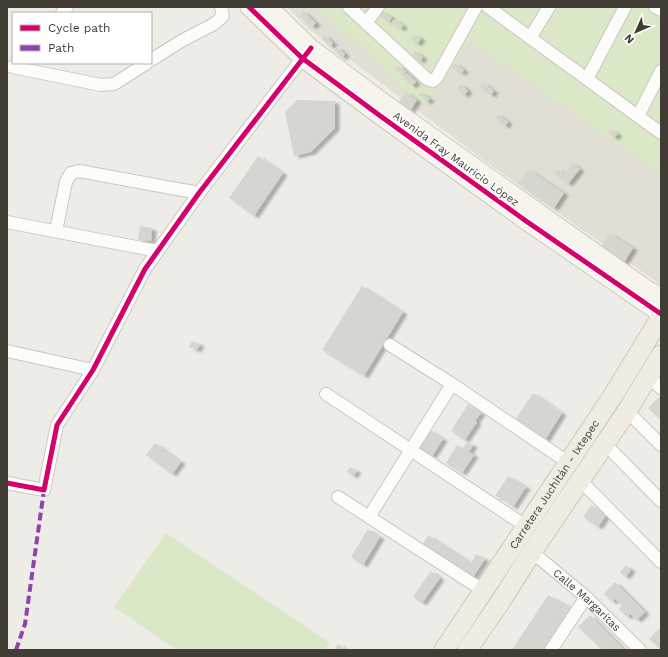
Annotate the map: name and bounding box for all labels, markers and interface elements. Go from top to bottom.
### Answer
legend [12,12,152,64]
north arrow [616,12,656,52]
text: Cycle path [48,21,110,35]
text: N [622,31,637,46]
text: Path [48,41,74,55]
street label: Avenida Fray Mauricio López [391,109,522,209]
street label: Carretera Juchitán - Ixtepec [506,417,602,551]
street label: Calle Margaritas [551,566,624,634]

